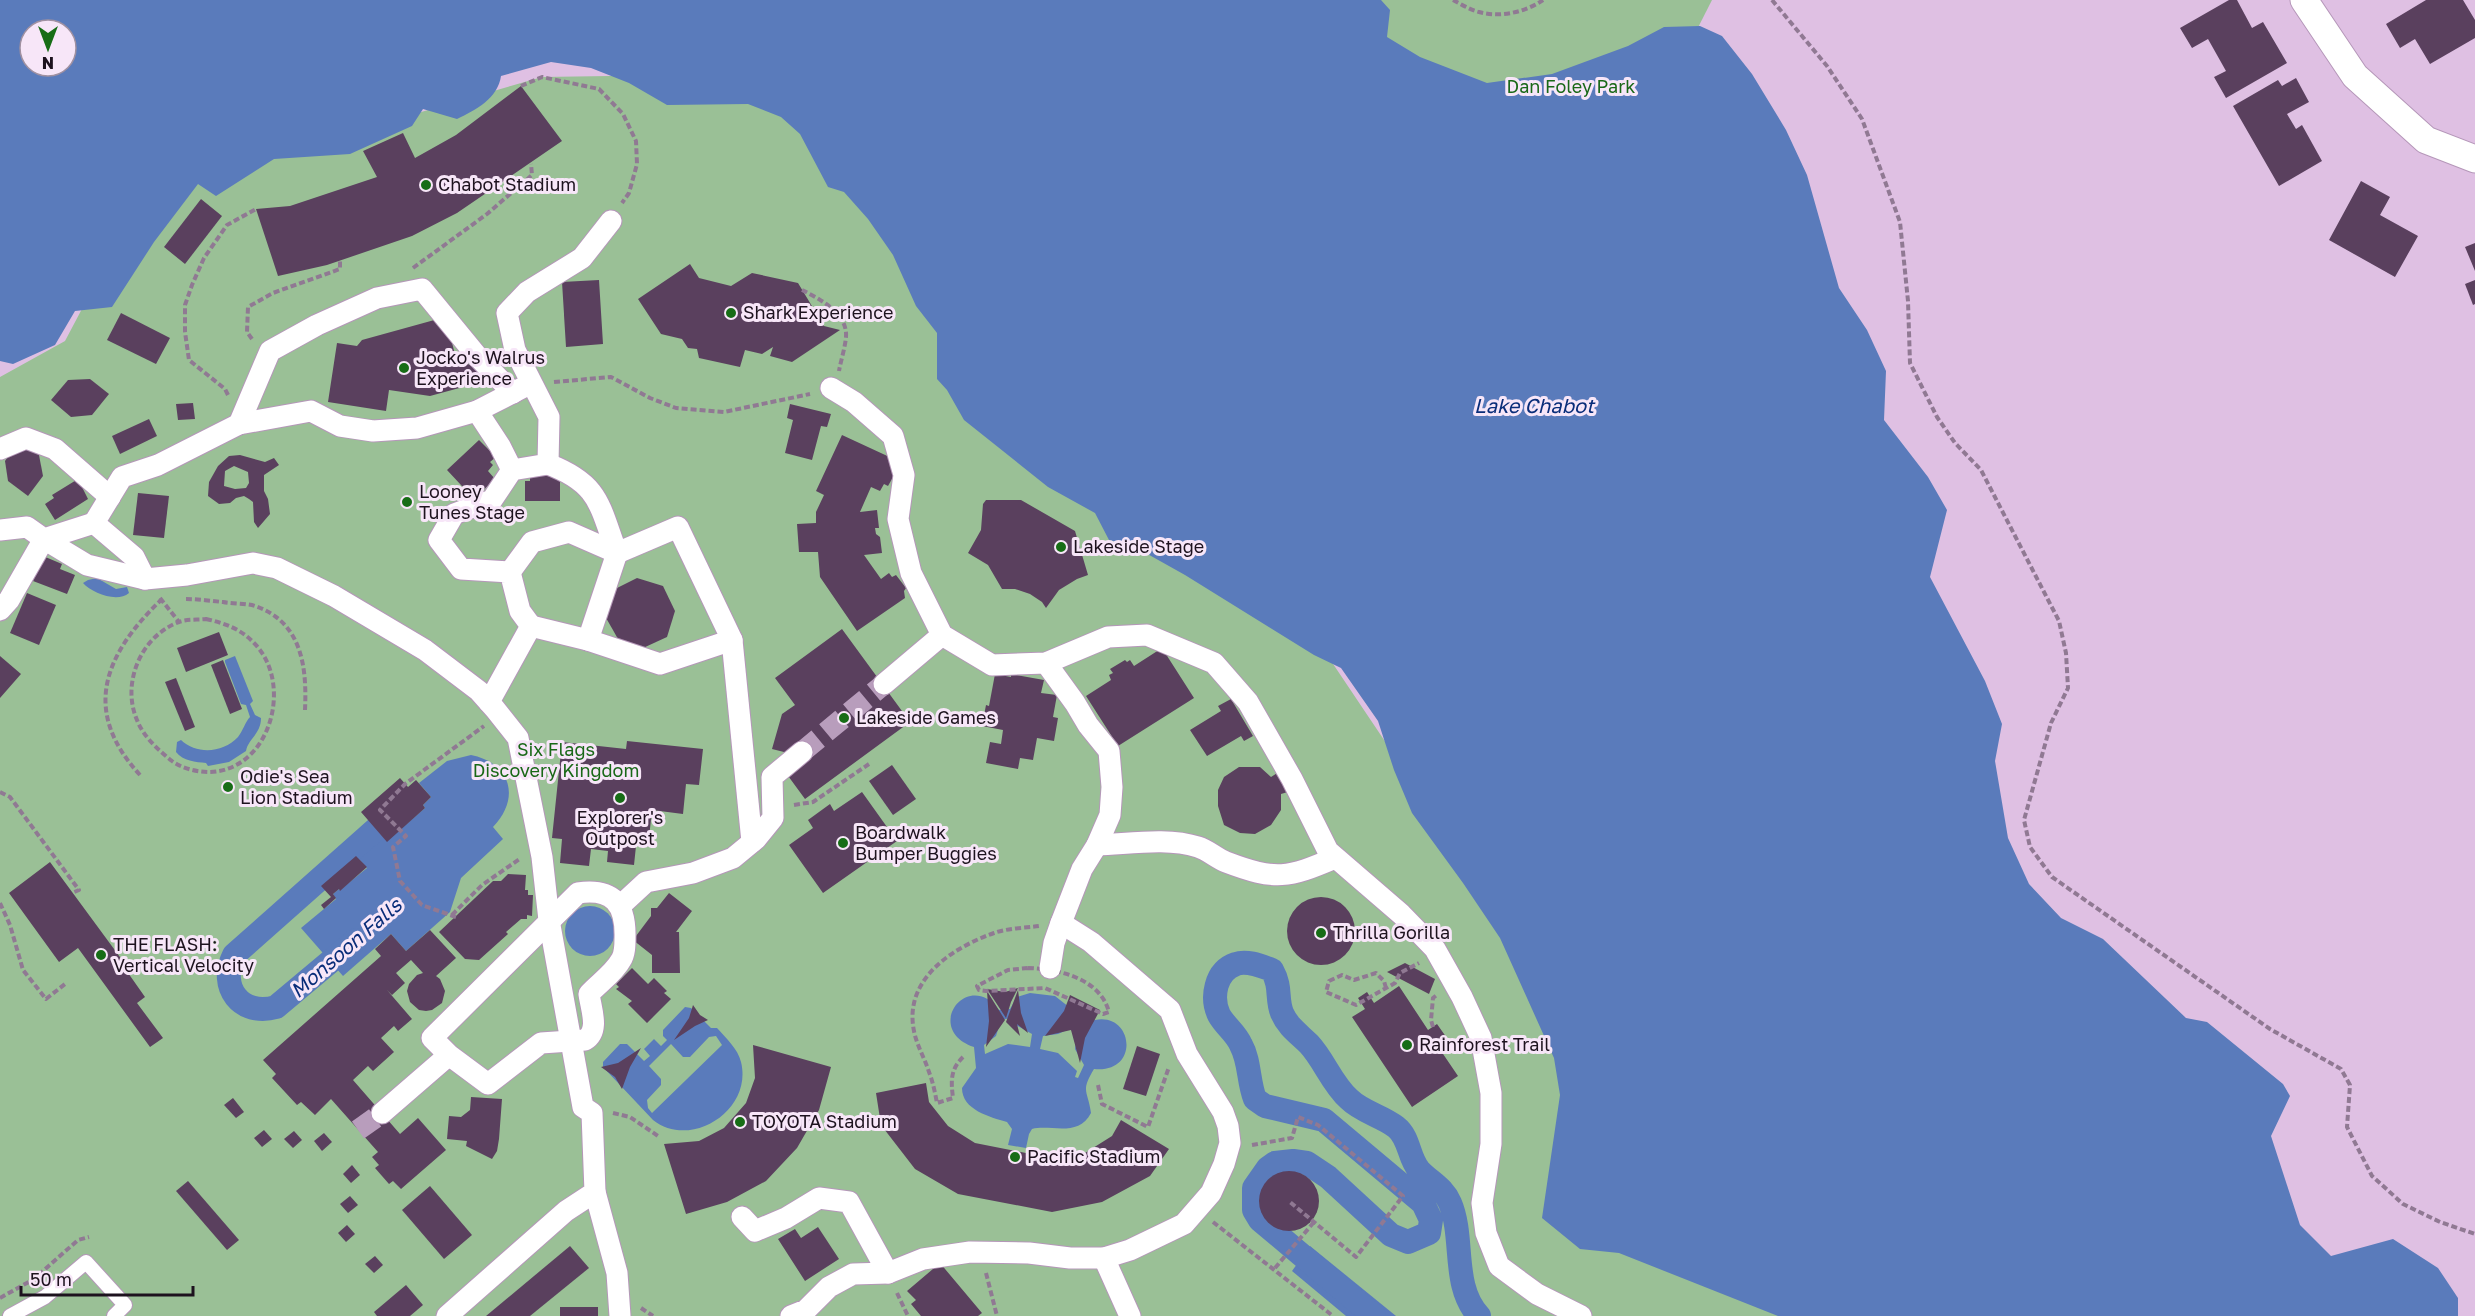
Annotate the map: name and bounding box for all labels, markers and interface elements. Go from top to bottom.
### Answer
north arrow [18,18,78,78]
text: N [42,53,54,73]
park label: Dan Foley Park [1507,75,1635,97]
place label: Chabot Stadium [438,173,576,195]
marker: Chabot Stadium [419,178,433,192]
place label: Shark Experience [743,301,893,323]
marker: Shark Experience [724,306,738,320]
place label: Jocko's Walrus Experience [416,346,545,389]
marker: Jocko's Walrus Experience [397,361,411,375]
water label: Lake Chabot [1474,393,1596,417]
place label: Looney Tunes Stage [419,480,525,523]
marker: Looney Tunes Stage [400,495,414,509]
place label: Lakeside Stage [1073,535,1204,557]
marker: Lakeside Stage [1054,540,1068,554]
place label: Lakeside Games [856,706,996,728]
marker: Lakeside Games [837,711,851,725]
park label: Six Flags Discovery Kingdom [473,738,639,781]
place label: Odie's Sea Lion Stadium [240,765,353,808]
marker: Odie's Sea Lion Stadium [221,780,235,794]
marker: Explorer's Outpost [613,791,627,805]
place label: Explorer's Outpost [577,806,663,849]
place label: Boardwalk Bumper Buggies [855,821,997,864]
marker: Boardwalk Bumper Buggies [836,836,850,850]
water label: Monsoon Falls [285,891,407,1002]
place label: Thrilla Gorilla [1333,921,1450,943]
marker: Thrilla Gorilla [1314,926,1328,940]
place label: THE FLASH: Vertical Velocity [113,933,254,976]
marker: THE FLASH: Vertical Velocity [94,948,108,962]
place label: Rainforest Trail [1419,1033,1550,1055]
marker: Rainforest Trail [1400,1038,1414,1052]
place label: TOYOTA Stadium [752,1110,897,1132]
marker: TOYOTA Stadium [733,1115,747,1129]
place label: Pacific Stadium [1027,1145,1160,1167]
marker: Pacific Stadium [1008,1150,1022,1164]
scale bar [21,1259,194,1297]
text: 50 m [30,1268,72,1290]

